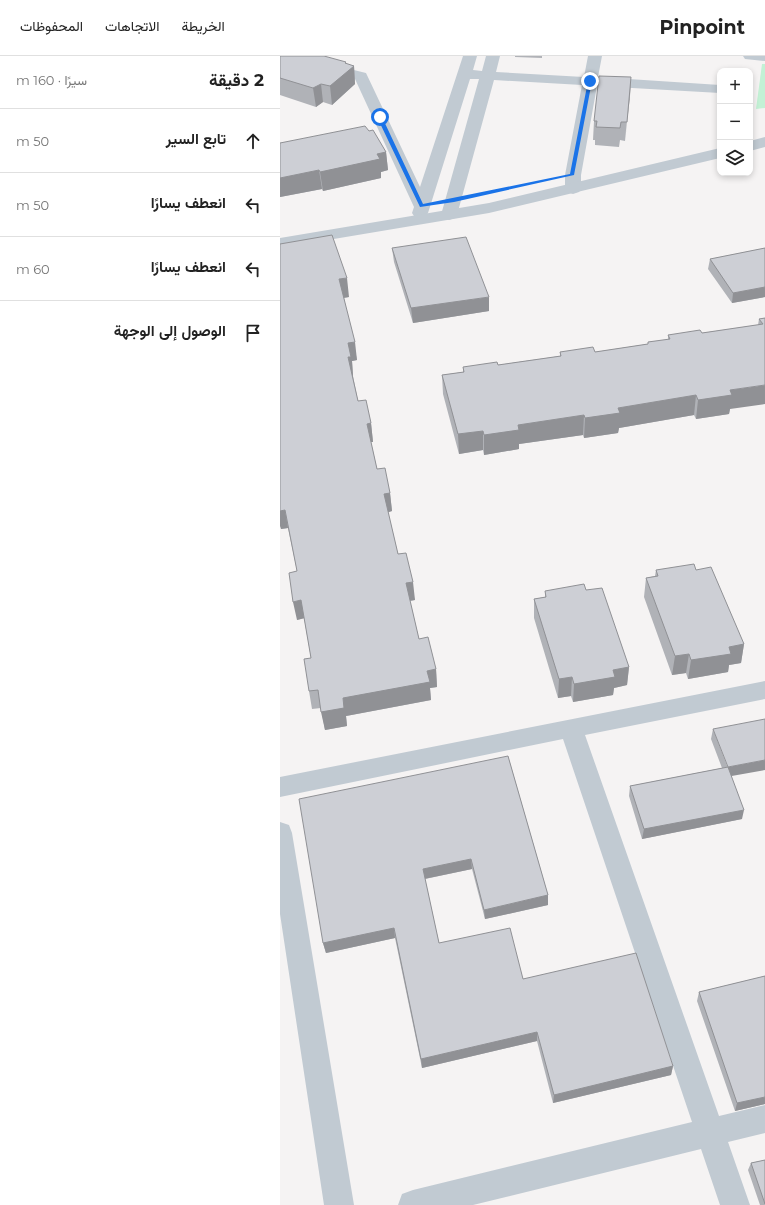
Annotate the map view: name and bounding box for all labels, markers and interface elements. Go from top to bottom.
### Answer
text: Pinpoint [660,16,745,39]
text: المحفوظات [20,17,83,35]
text: الاتجاهات [105,17,159,35]
text: الخريطة [181,17,225,35]
map controls [717,68,753,176]
button: + [717,68,753,104]
text: 2 دقيقة [209,70,264,90]
text: سيرًا · 160 m [16,72,87,88]
route end [581,72,599,90]
button: − [717,104,753,140]
route start [371,108,389,126]
text: تابع السير [166,129,226,148]
icon: ahead [242,130,264,152]
text: 50 m [16,133,49,149]
button: layers [717,140,753,176]
text: انعطف يسارًا [151,193,226,212]
icon: left [242,194,264,216]
text: 50 m [16,197,49,213]
text: انعطف يسارًا [151,257,226,276]
icon: left [242,258,264,280]
text: 60 m [16,261,50,277]
text: الوصول إلى الوجهة [114,321,226,340]
icon: arrive [242,322,264,344]

